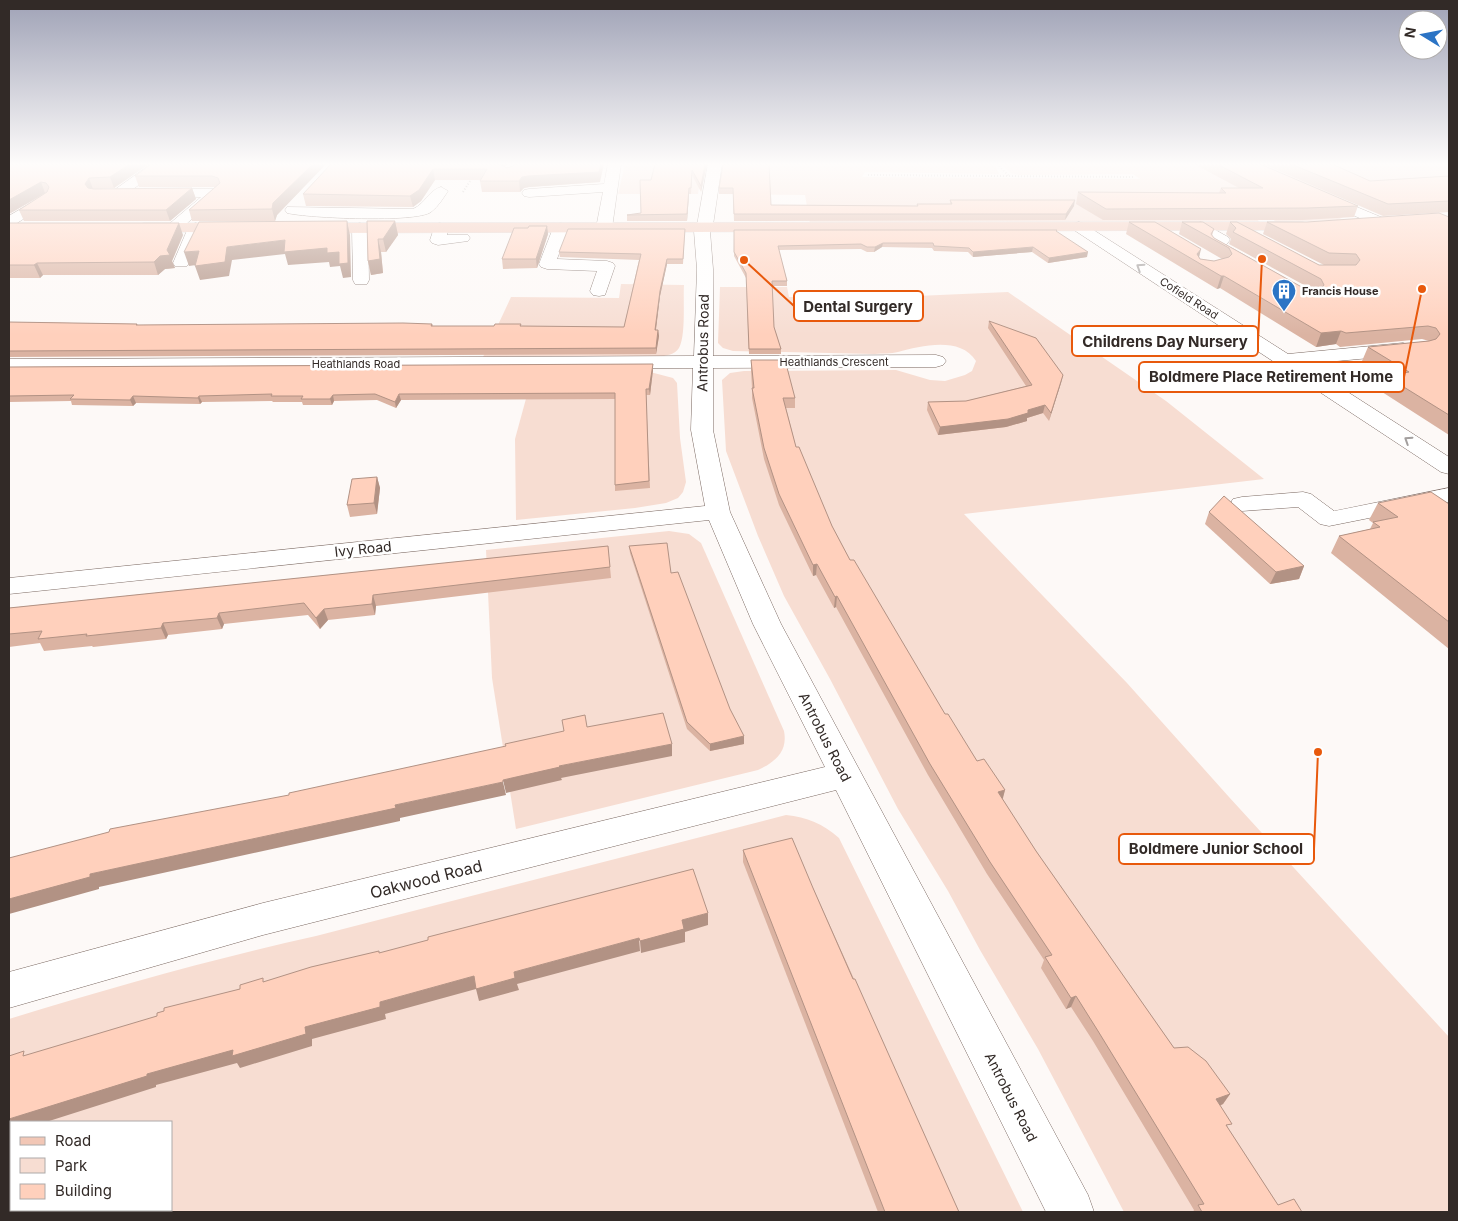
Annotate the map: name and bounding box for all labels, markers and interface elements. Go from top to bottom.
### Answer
north arrow [1398,10,1448,60]
text: N [1400,26,1419,39]
one-way arrow [1136,263,1145,273]
street label: Cofield Road [1157,274,1221,322]
building icon: Francis House [1271,278,1297,312]
place label: Francis House [1302,284,1379,298]
callout: Dental Surgery [794,291,923,321]
street label: Antrobus Road [693,294,712,392]
text: Dental Surgery [803,297,913,316]
callout: Childrens Day Nursery [1072,326,1258,356]
text: Childrens Day Nursery [1082,332,1248,351]
street label: Heathlands Crescent [780,355,889,369]
street label: Heathlands Road [312,357,400,371]
callout: Boldmere Place Retirement Home [1139,362,1404,392]
text: Boldmere Place Retirement Home [1149,367,1393,386]
one-way arrow [1405,437,1414,446]
street label: Ivy Road [334,537,392,560]
street label: Antrobus Road [796,689,855,784]
callout: Boldmere Junior School [1119,834,1314,864]
text: Boldmere Junior School [1129,839,1303,858]
street label: Oakwood Road [368,855,484,903]
street label: Antrobus Road [982,1049,1041,1144]
legend [10,1121,172,1211]
text: Road [55,1131,91,1150]
text: Park [55,1156,88,1175]
text: Building [55,1181,112,1200]

